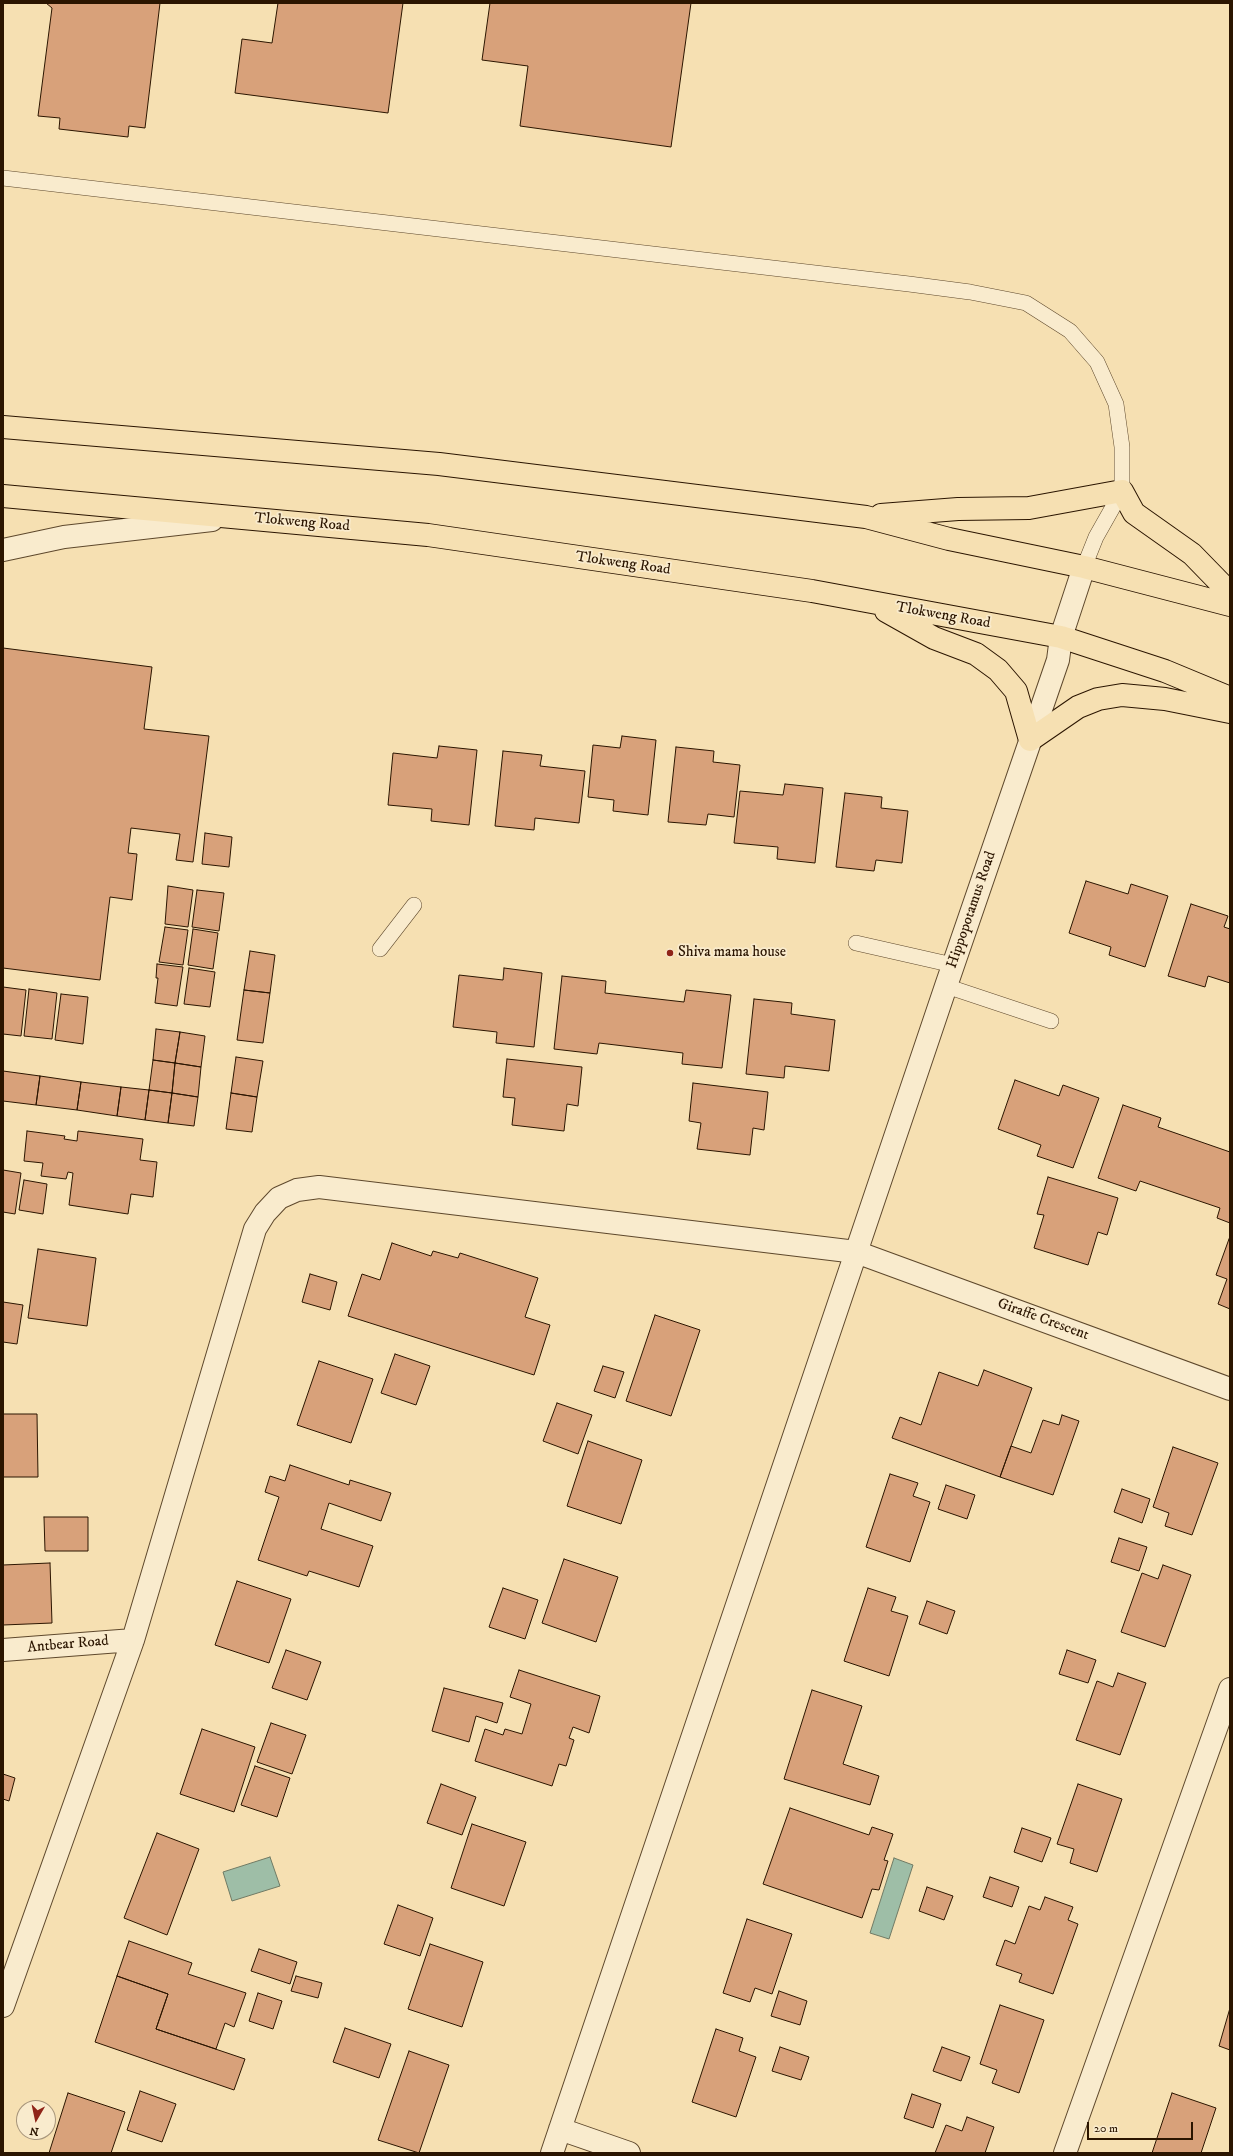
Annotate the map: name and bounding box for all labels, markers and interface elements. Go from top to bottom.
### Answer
street label: Tlokweng Road [254,510,350,536]
street label: Tlokweng Road [574,548,672,580]
street label: Tlokweng Road [894,599,992,633]
street label: Hippopotamus Road [944,849,1000,971]
place label: Shiva mama house [678,944,786,962]
marker: Shiva mama house [665,948,675,958]
street label: Giraffe Crescent [995,1295,1091,1345]
street label: Antbear Road [27,1632,109,1658]
north arrow [16,2100,56,2140]
scale bar [1089,2114,1195,2140]
text: 20 m [1094,2121,1118,2136]
text: N [29,2123,40,2138]

